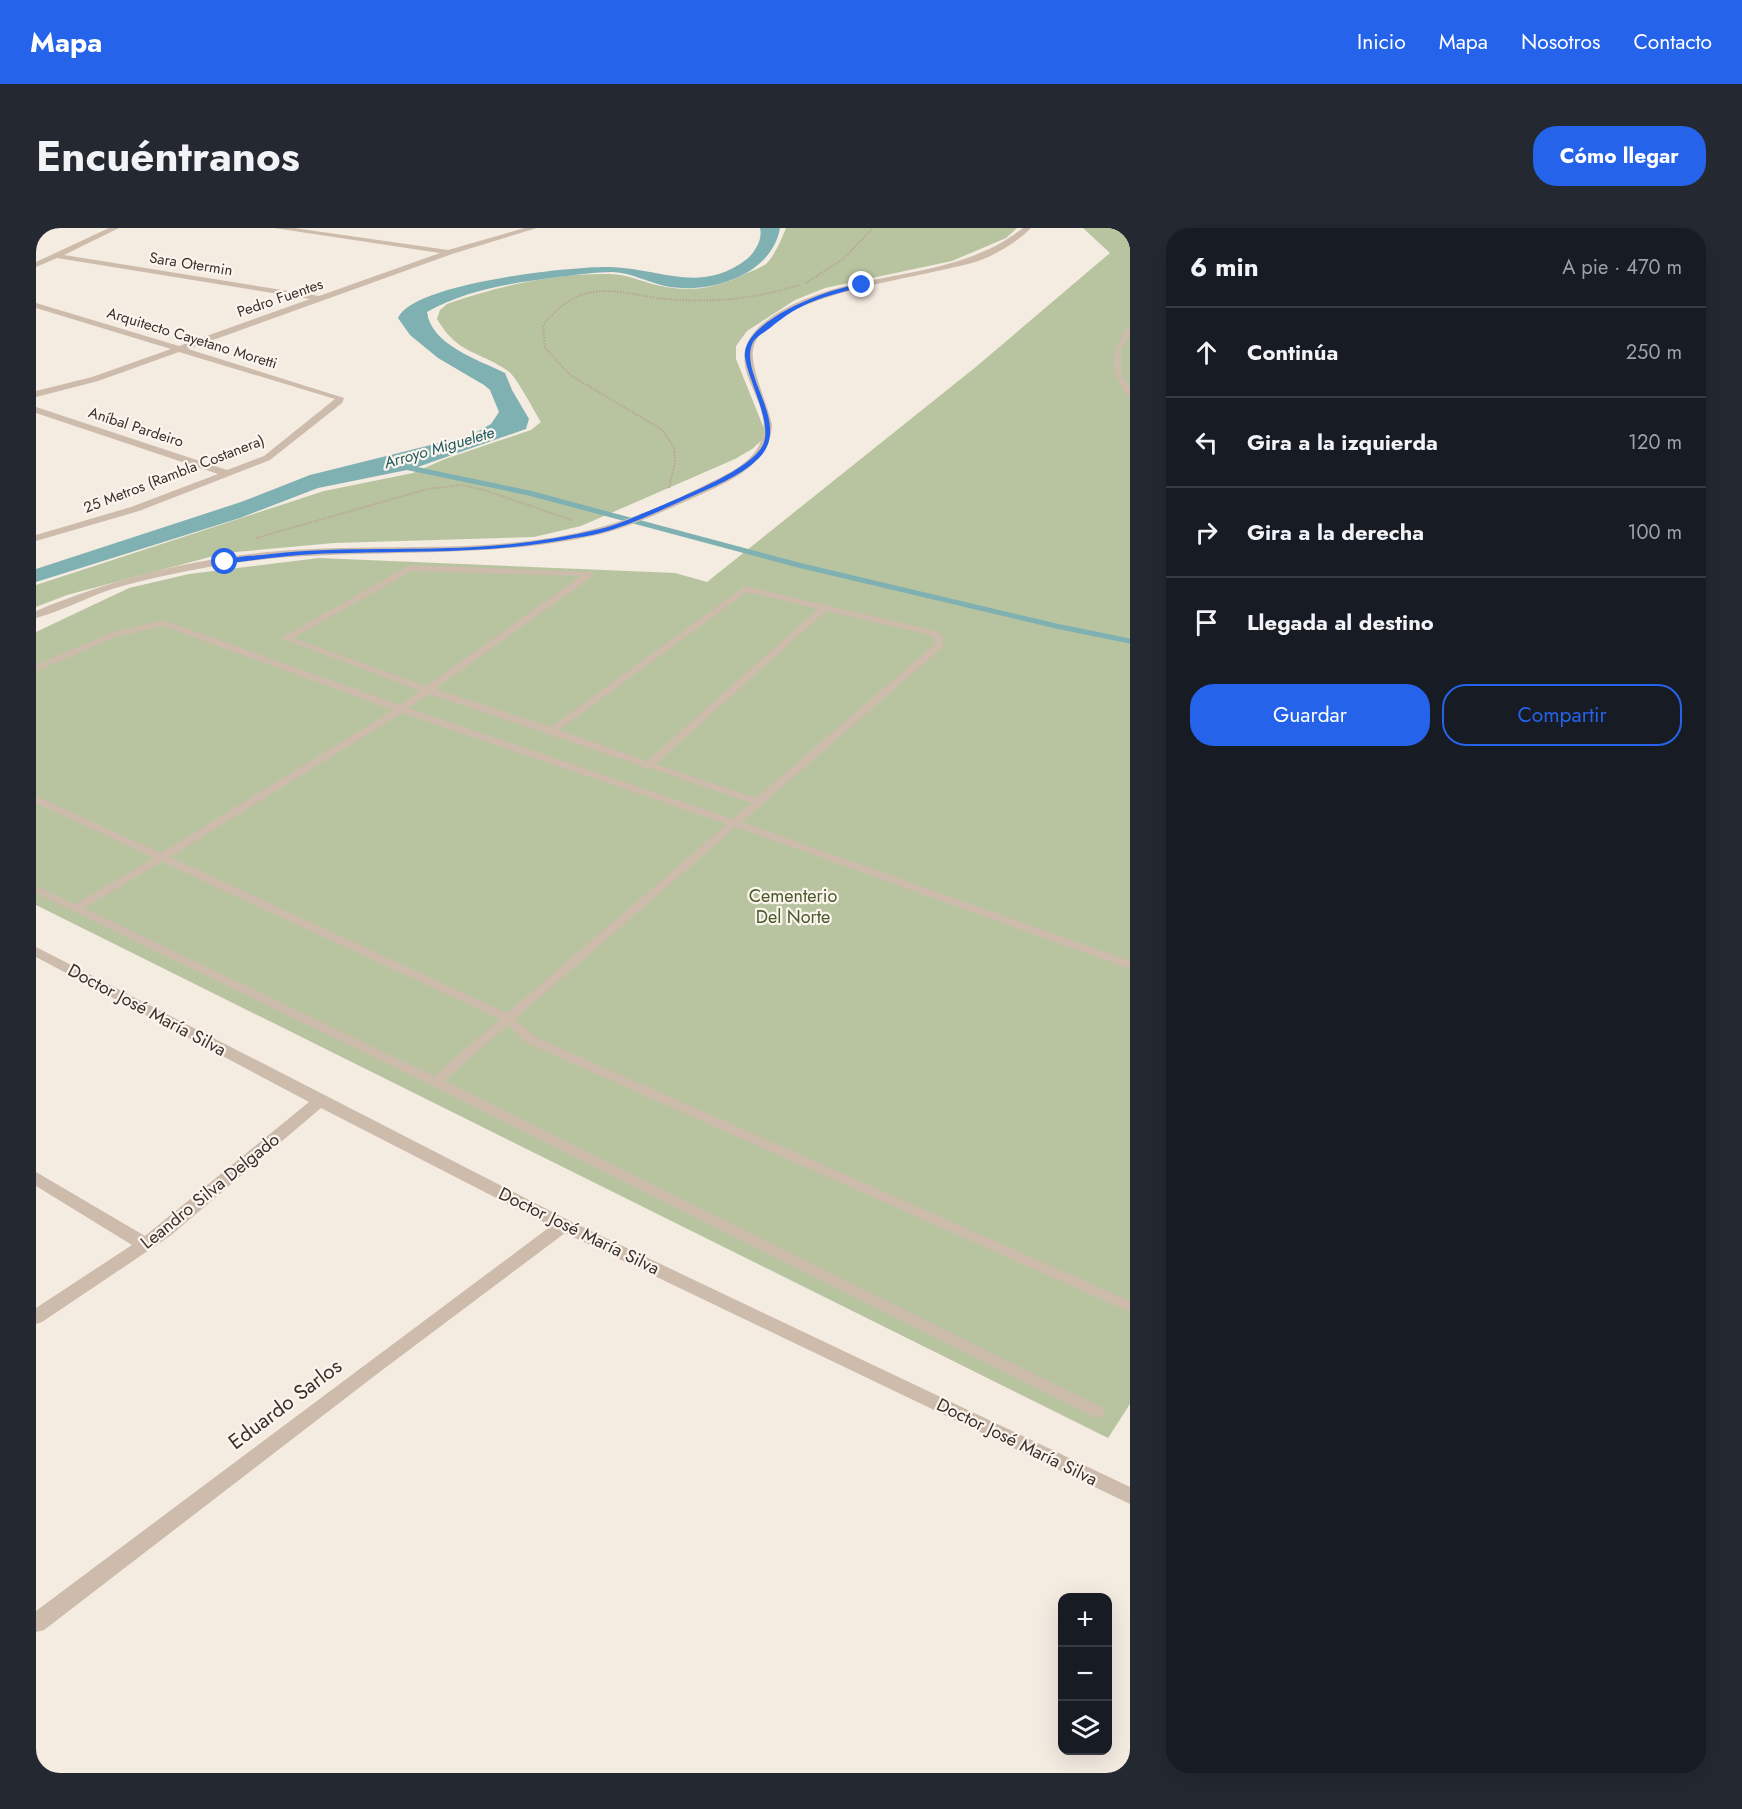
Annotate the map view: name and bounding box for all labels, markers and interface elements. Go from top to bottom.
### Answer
text: Mapa [30,22,102,63]
text: Inicio [1357,27,1406,57]
text: Mapa [1439,27,1488,57]
text: Nosotros [1521,27,1600,57]
text: Contacto [1633,27,1712,57]
text: Encuéntranos [36,126,300,187]
button: Cómo llegar [1533,126,1706,186]
street label: Sara Otermin [148,247,234,281]
text: 6 min [1190,248,1259,286]
text: A pie · 470 m [1562,253,1682,282]
route end [848,271,874,297]
street label: Pedro Fuentes [234,273,326,323]
street label: Arquitecto Cayetano Moretti [104,302,280,374]
icon: ahead [1190,336,1223,369]
text: Continúa [1247,336,1338,368]
text: 250 m [1626,338,1682,367]
street label: Aníbal Pardeiro [86,401,186,453]
water label: Arroyo Miguelete [380,421,497,474]
icon: left [1190,426,1223,459]
text: Gira a la izquierda [1247,426,1438,458]
text: 120 m [1628,428,1682,457]
street label: 25 Metros (Rambla Costanera) [80,429,268,519]
icon: right [1190,516,1223,549]
text: Gira a la derecha [1247,516,1424,548]
text: 100 m [1627,518,1682,547]
route start [211,548,237,574]
icon: arrive [1190,606,1223,639]
text: Llegada al destino [1247,606,1434,638]
button: Guardar [1190,684,1430,746]
button: Compartir [1442,684,1682,746]
park label: Cementerio Del Norte [749,883,837,930]
street label: Doctor José María Silva [63,957,231,1063]
street label: Leandro Silva Delgado [135,1127,285,1255]
street label: Doctor José María Silva [494,1181,664,1281]
street label: Eduardo Sarlos [222,1351,348,1457]
street label: Doctor José María Silva [932,1392,1102,1492]
map controls [1058,1593,1112,1755]
button: + [1058,1593,1112,1647]
button: − [1058,1647,1112,1701]
button: layers [1058,1701,1112,1755]

